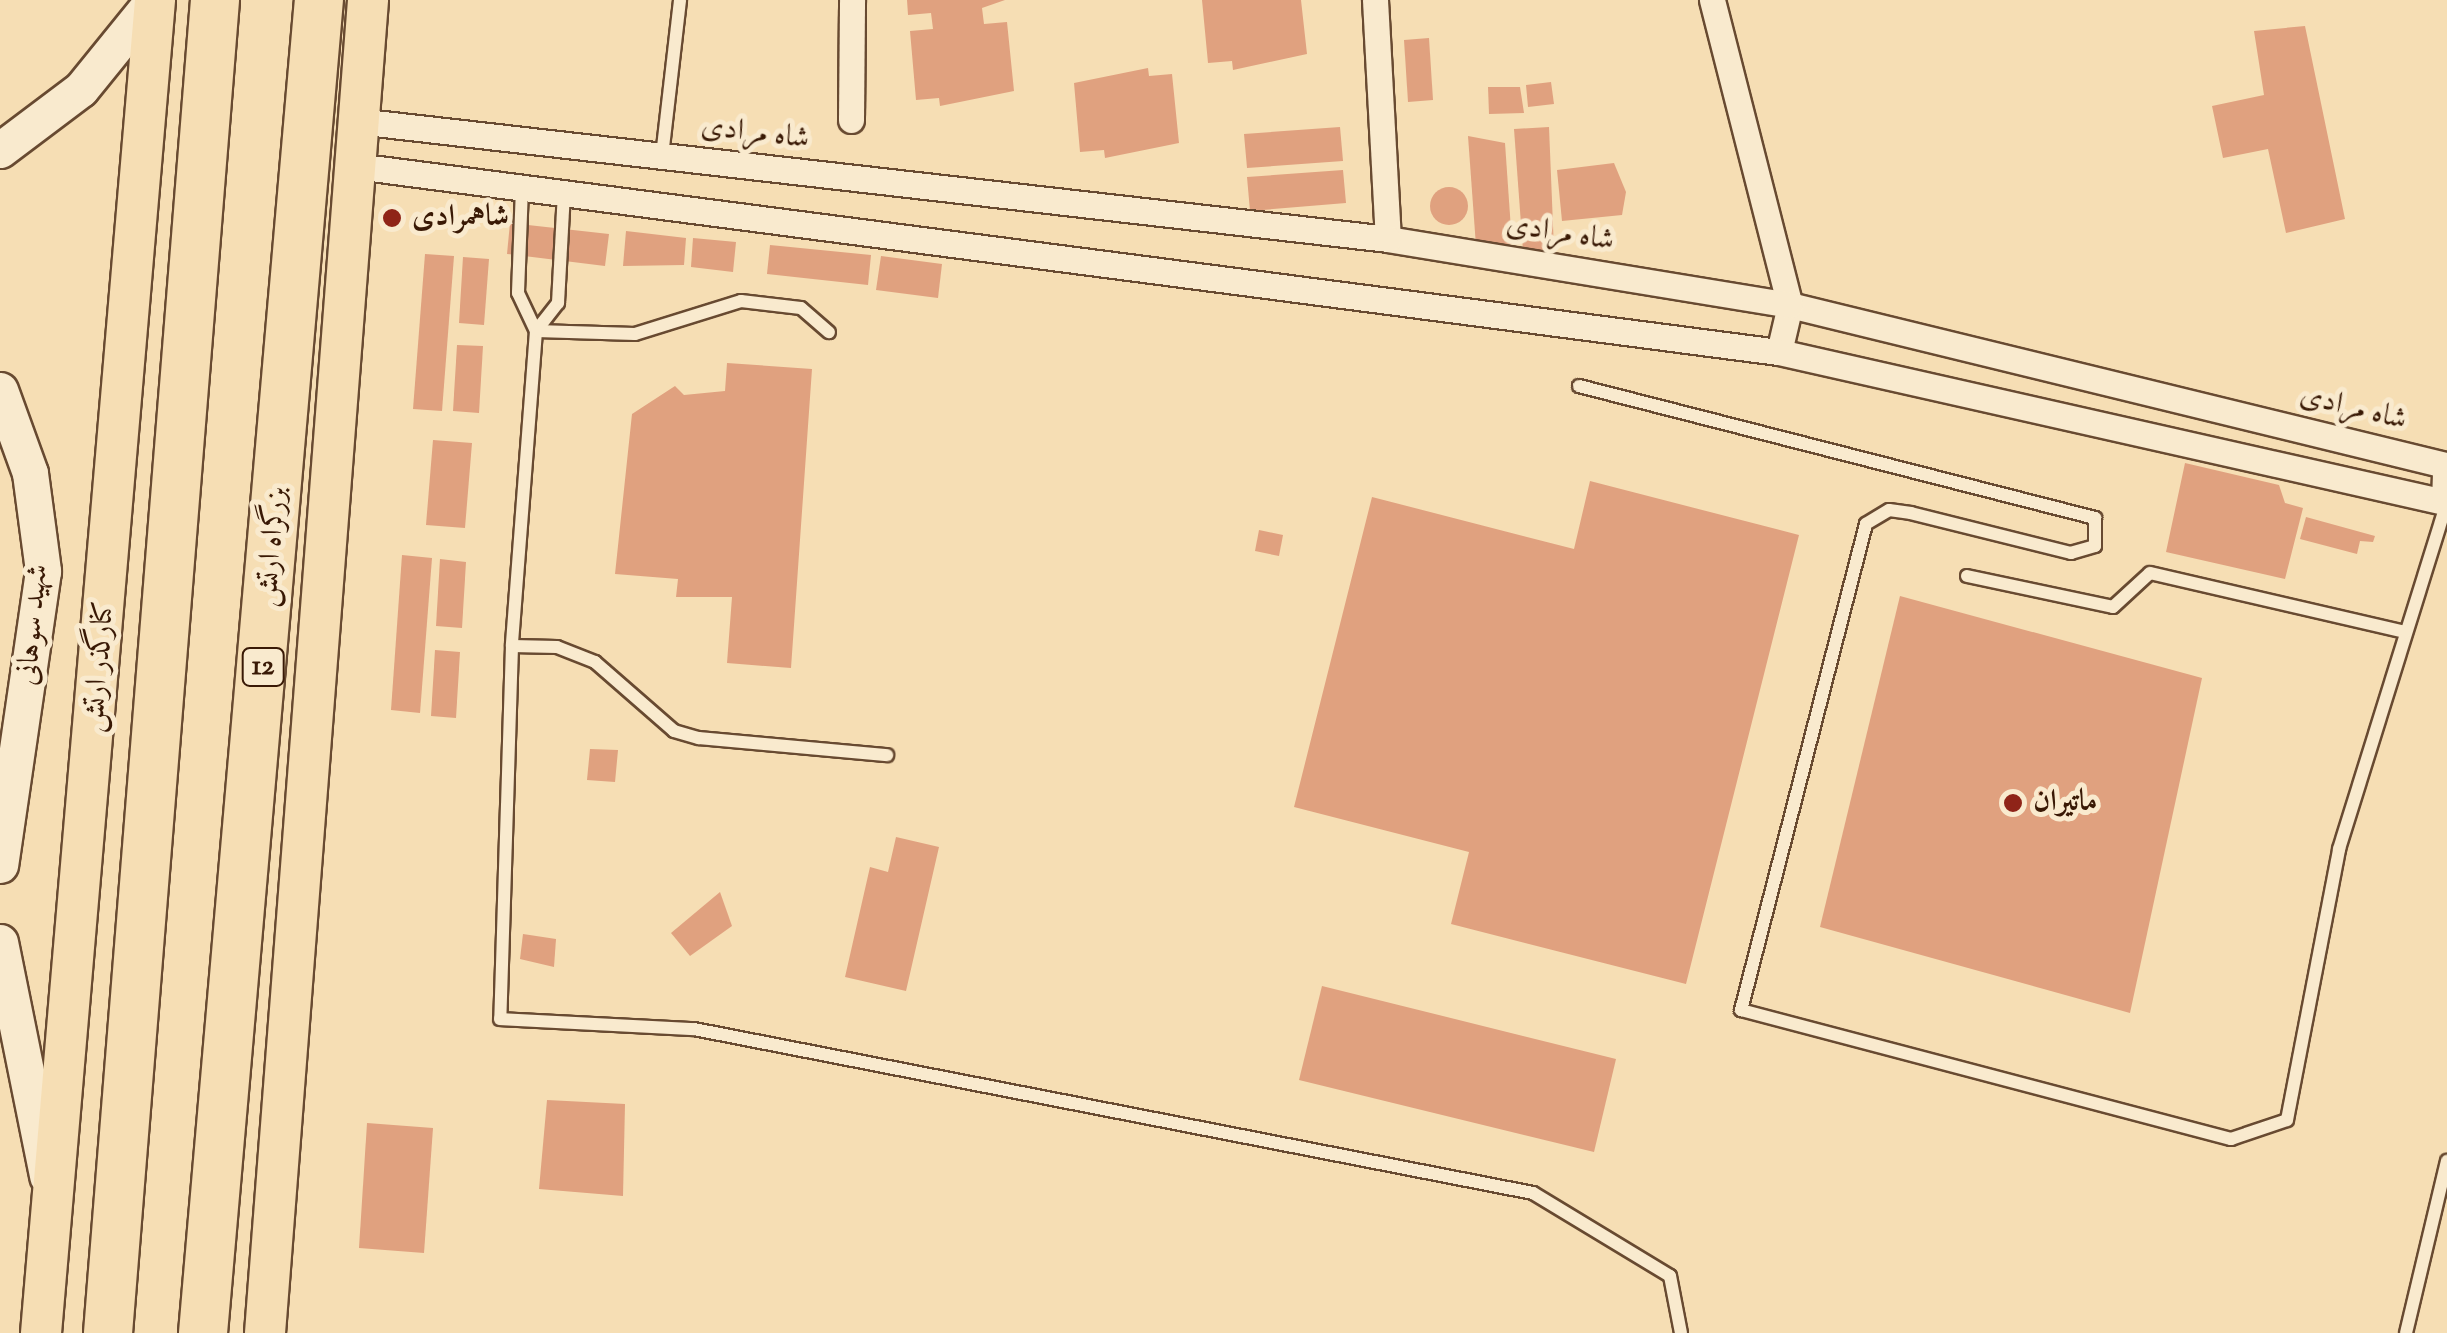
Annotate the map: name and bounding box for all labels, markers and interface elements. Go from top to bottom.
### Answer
street label: شاه مرادی [699,110,811,158]
place label: شاهمرادی [412,200,509,236]
marker: شاهمرادی [381,207,403,229]
street label: شاه مرادی [1503,208,1617,260]
street label: شاه مرادی [2296,378,2410,440]
street label: بزرگراه ارتش [250,485,296,609]
street label: شهید سوهانی [11,563,57,687]
street label: کنارگذر ارتش [76,600,124,734]
road number: 12 [240,644,286,690]
place label: ماتیران [2033,785,2097,821]
marker: ماتیران [2002,792,2024,814]

